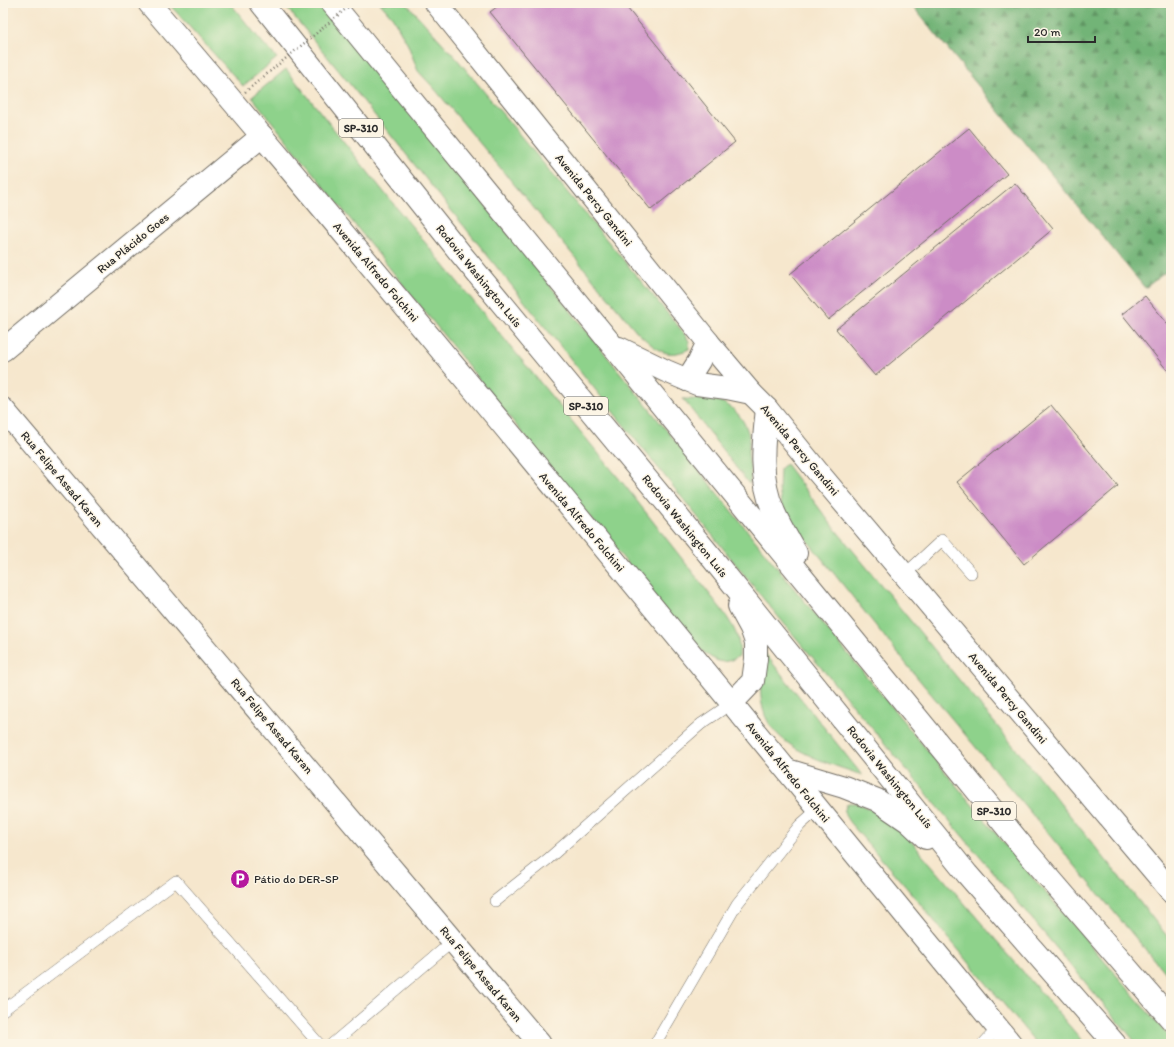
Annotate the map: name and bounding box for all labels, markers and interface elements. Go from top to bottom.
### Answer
scale bar [1028,18,1095,44]
text: 20 m [1034,25,1061,39]
road number: SP-310 [339,119,383,137]
street label: Avenida Percy Gandini [552,151,636,249]
street label: Rua Plácido Goes [94,210,172,276]
street label: Avenida Alfredo Folchini [330,219,422,325]
street label: Rodovia Washington Luís [433,222,525,330]
road number: SP-310 [564,397,608,415]
street label: Avenida Percy Gandini [758,402,842,498]
street label: Rua Felipe Assad Karan [18,428,106,530]
street label: Avenida Alfredo Folchini [536,469,628,575]
street label: Rodovia Washington Luís [639,472,731,580]
street label: Avenida Percy Gandini [966,650,1050,746]
street label: Rua Felipe Assad Karan [228,675,316,777]
street label: Avenida Alfredo Folchini [743,719,833,825]
street label: Rodovia Washington Luís [844,723,936,831]
road number: SP-310 [972,802,1016,820]
parking icon: Pátio do DER-SP [229,868,251,890]
place label: Pátio do DER-SP [254,872,339,886]
street label: Rua Felipe Assad Karan [437,923,525,1025]

